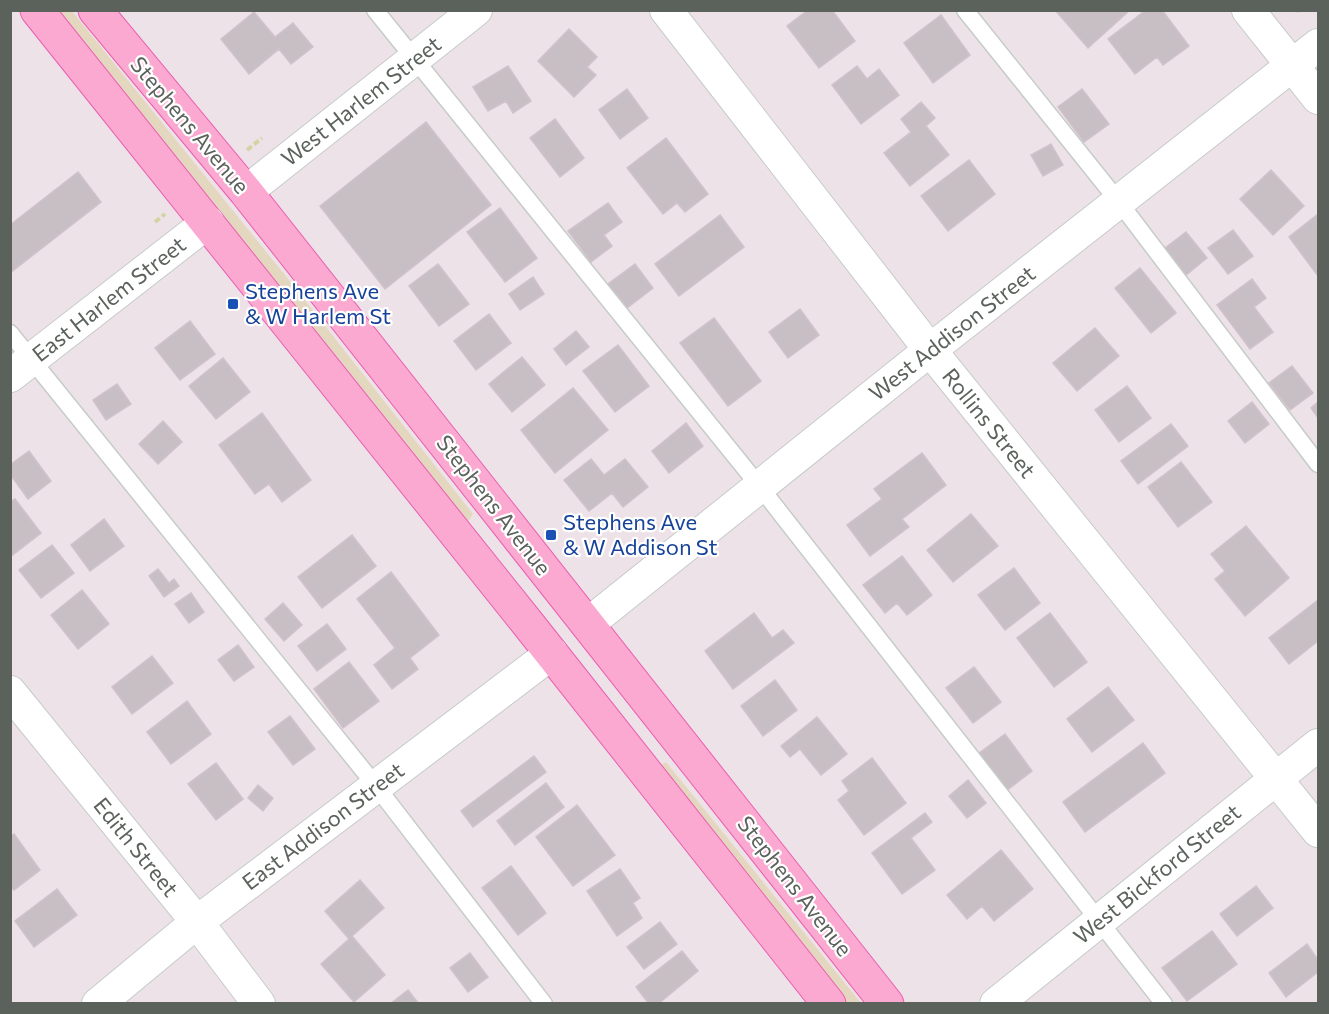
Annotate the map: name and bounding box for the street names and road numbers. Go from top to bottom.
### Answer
street label: West Harlem Street [275,30,446,171]
street label: Stephens Avenue [125,51,256,199]
street label: East Harlem Street [27,230,191,367]
street label: West Addison Street [863,259,1040,406]
street label: Rollins Street [937,363,1042,483]
street label: Stephens Avenue [431,429,558,580]
street label: East Addison Street [236,756,409,895]
street label: Edith Street [88,792,184,902]
street label: West Bickford Street [1068,798,1246,949]
street label: Stephens Avenue [732,810,859,961]

